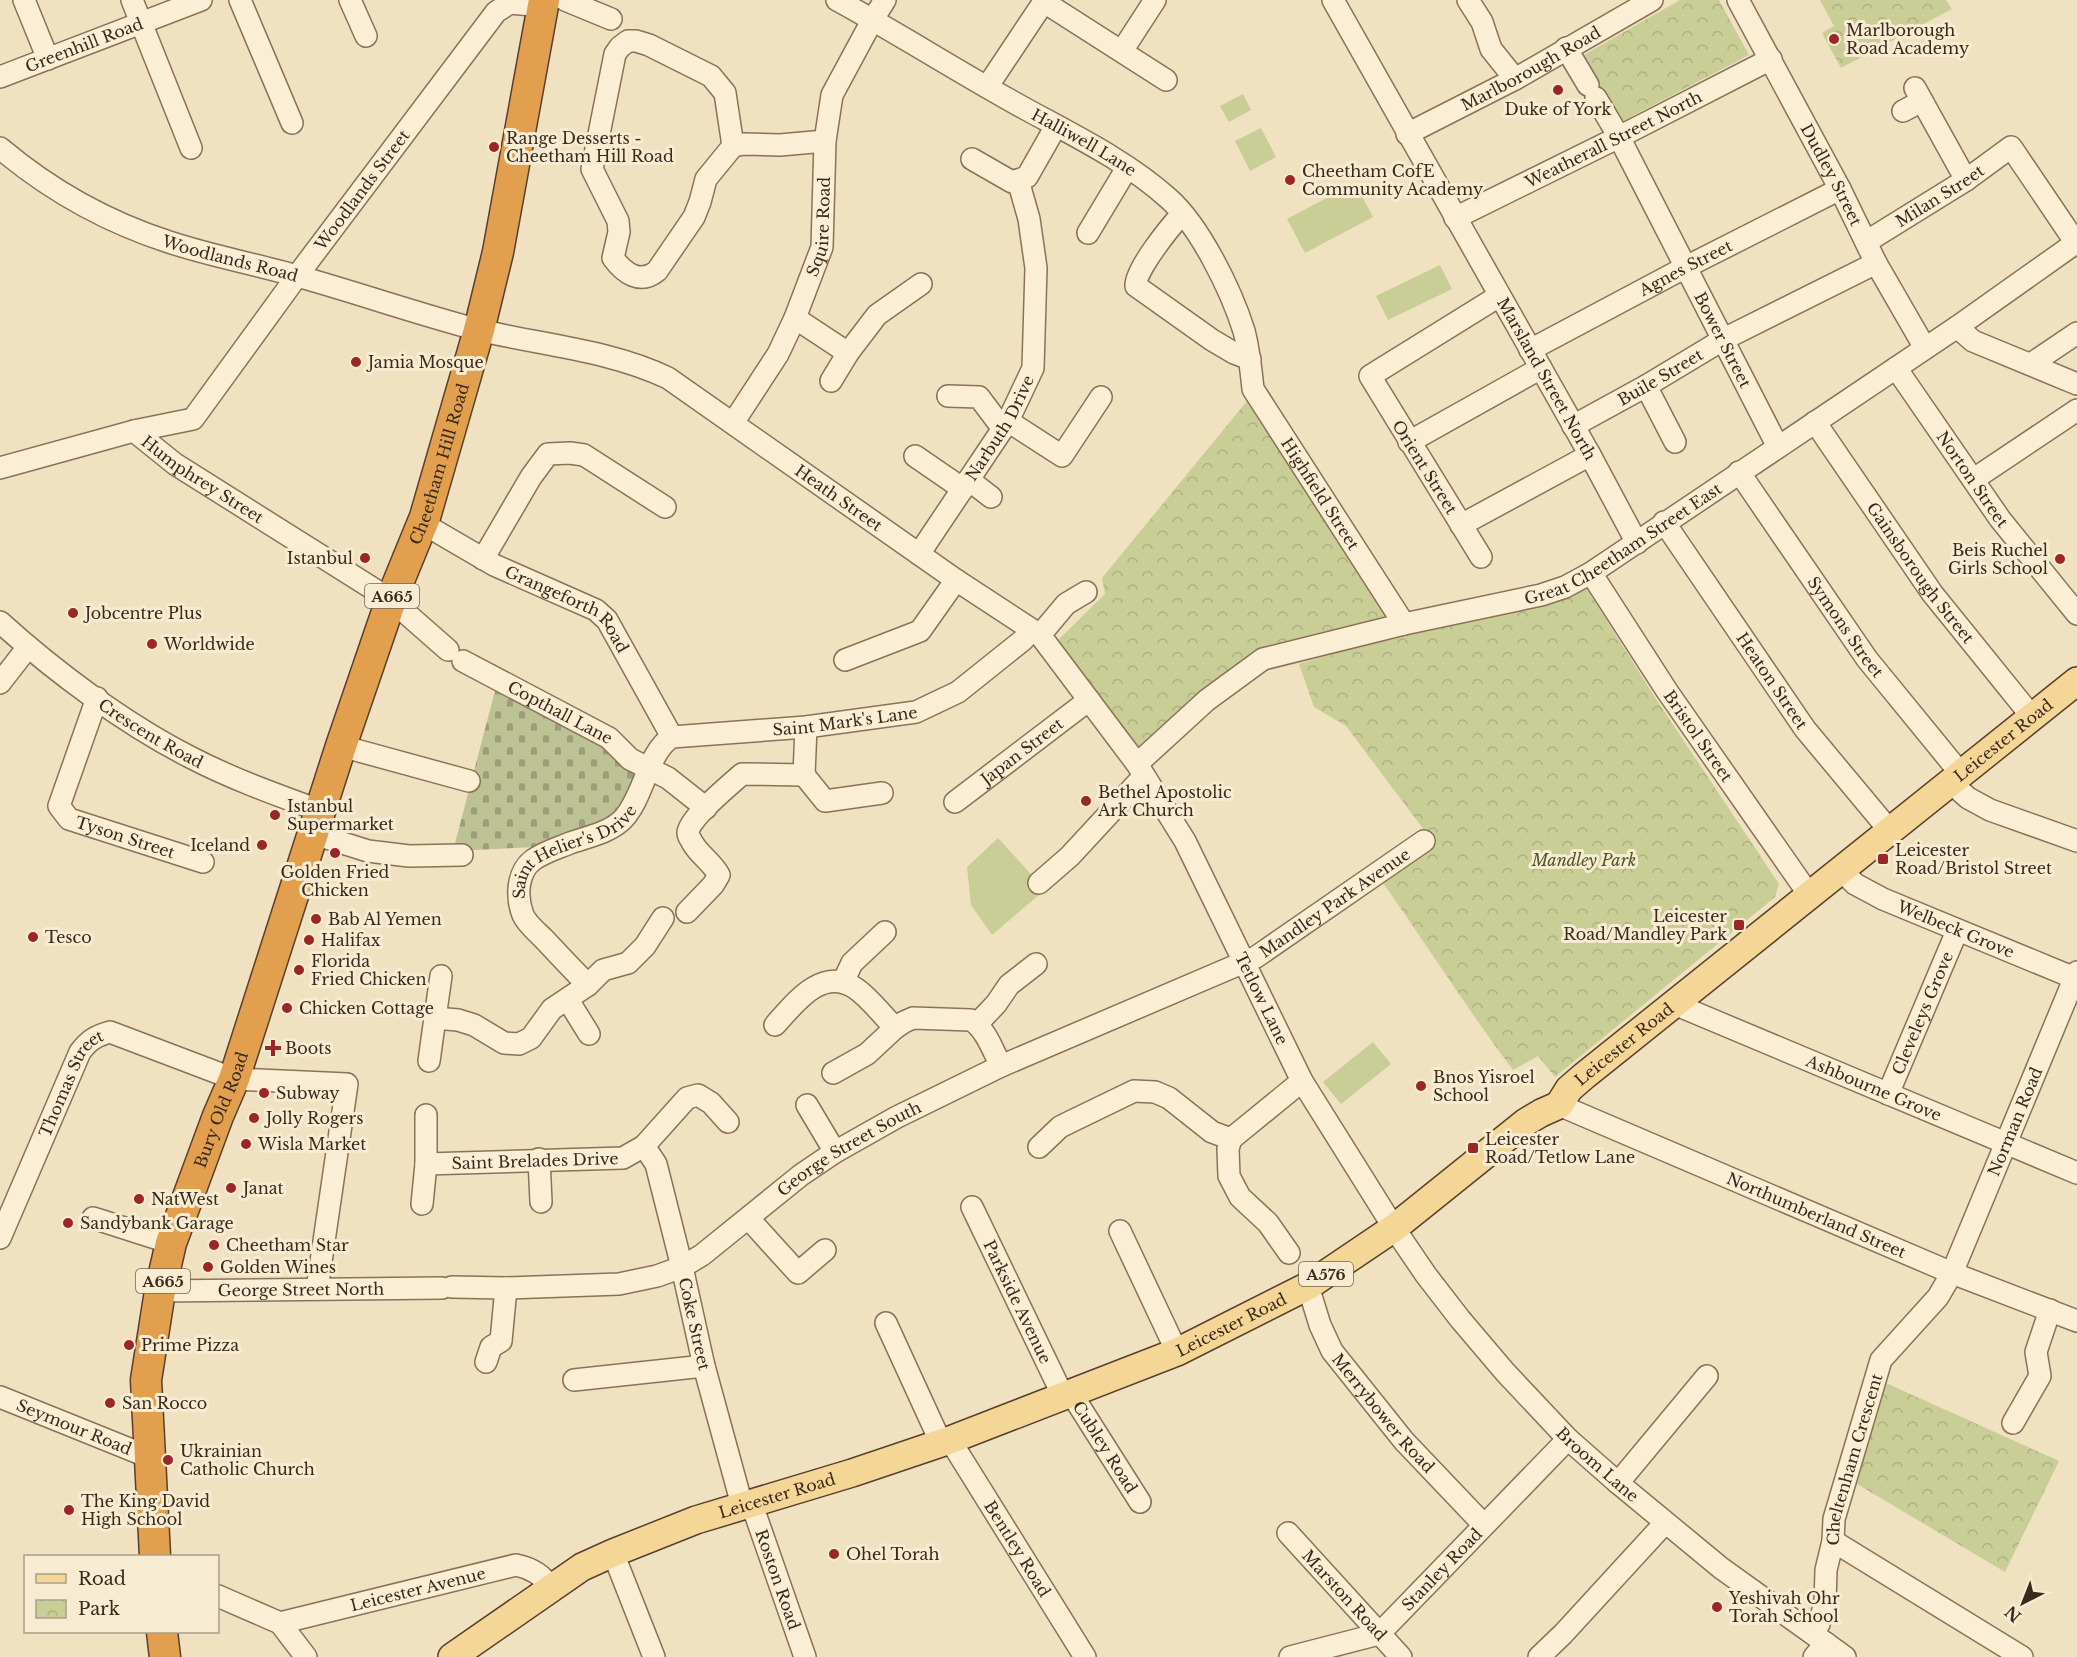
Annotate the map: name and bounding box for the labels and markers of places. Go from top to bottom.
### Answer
place label: Marlborough Road Academy [1846,20,1970,58]
marker: Marlborough Road Academy [1827,32,1841,46]
marker: Duke of York [1551,83,1565,97]
place label: Duke of York [1505,99,1612,119]
place label: Range Desserts - Cheetham Hill Road [506,128,674,166]
marker: Range Desserts - Cheetham Hill Road [487,140,501,154]
place label: Cheetham CofE Community Academy [1302,161,1484,199]
marker: Cheetham CofE Community Academy [1283,173,1297,187]
place label: Jamia Mosque [366,352,484,372]
marker: Jamia Mosque [349,355,363,369]
place label: Beis Ruchel Girls School [1948,540,2048,578]
place label: Istanbul [287,548,353,568]
marker: Istanbul [358,551,372,565]
marker: Beis Ruchel Girls School [2053,552,2067,566]
place label: Jobcentre Plus [83,603,202,623]
marker: Jobcentre Plus [66,606,80,620]
place label: Worldwide [163,634,255,654]
marker: Worldwide [145,637,159,651]
place label: Bethel Apostolic Ark Church [1097,782,1232,820]
marker: Bethel Apostolic Ark Church [1079,794,1093,808]
place label: Istanbul Supermarket [287,796,394,834]
marker: Istanbul Supermarket [268,808,282,822]
place label: Iceland [190,835,250,855]
marker: Iceland [255,838,269,852]
place label: Leicester Road/Bristol Street [1895,840,2052,878]
marker: Golden Fried Chicken [328,846,342,860]
marker: Leicester Road/Bristol Street [1876,852,1890,866]
place label: Golden Fried Chicken [281,862,390,900]
place label: Leicester Road/Mandley Park [1563,906,1727,944]
place label: Bab Al Yemen [328,909,442,929]
marker: Bab Al Yemen [309,912,323,926]
marker: Leicester Road/Mandley Park [1732,918,1746,932]
place label: Tesco [45,927,92,947]
marker: Tesco [26,930,40,944]
place label: Halifax [321,930,381,950]
marker: Halifax [302,933,316,947]
place label: Florida Fried Chicken [311,951,427,989]
marker: Florida Fried Chicken [292,963,306,977]
place label: Chicken Cottage [299,998,434,1018]
marker: Chicken Cottage [280,1001,294,1015]
place label: Boots [285,1038,332,1058]
marker: Boots [266,1041,280,1055]
place label: Bnos Yisroel School [1433,1067,1535,1105]
marker: Bnos Yisroel School [1414,1079,1428,1093]
place label: Subway [276,1083,340,1103]
marker: Subway [257,1086,271,1100]
place label: Jolly Rogers [264,1108,363,1128]
marker: Jolly Rogers [247,1111,261,1125]
place label: Leicester Road/Tetlow Lane [1485,1129,1635,1167]
place label: Wisla Market [257,1134,366,1154]
marker: Wisla Market [239,1137,253,1151]
marker: Leicester Road/Tetlow Lane [1466,1141,1480,1155]
place label: Janat [241,1178,284,1198]
marker: Janat [224,1181,238,1195]
place label: NatWest [151,1189,219,1209]
marker: NatWest [132,1192,146,1206]
place label: Sandybank Garage [80,1213,234,1233]
marker: Sandybank Garage [61,1216,75,1230]
place label: Cheetham Star [226,1235,349,1255]
marker: Cheetham Star [207,1238,221,1252]
place label: Golden Wines [220,1257,336,1277]
marker: Golden Wines [201,1260,215,1274]
place label: Prime Pizza [141,1335,239,1355]
marker: Prime Pizza [122,1338,136,1352]
place label: San Rocco [122,1393,207,1413]
marker: San Rocco [103,1396,117,1410]
place label: Ukrainian Catholic Church [180,1441,315,1479]
marker: Ukrainian Catholic Church [161,1453,175,1467]
place label: The King David High School [81,1491,210,1529]
marker: The King David High School [62,1503,76,1517]
place label: Ohel Torah [846,1544,939,1564]
marker: Ohel Torah [827,1547,841,1561]
place label: Yeshivah Ohr Torah School [1728,1588,1840,1626]
marker: Yeshivah Ohr Torah School [1710,1600,1724,1614]

